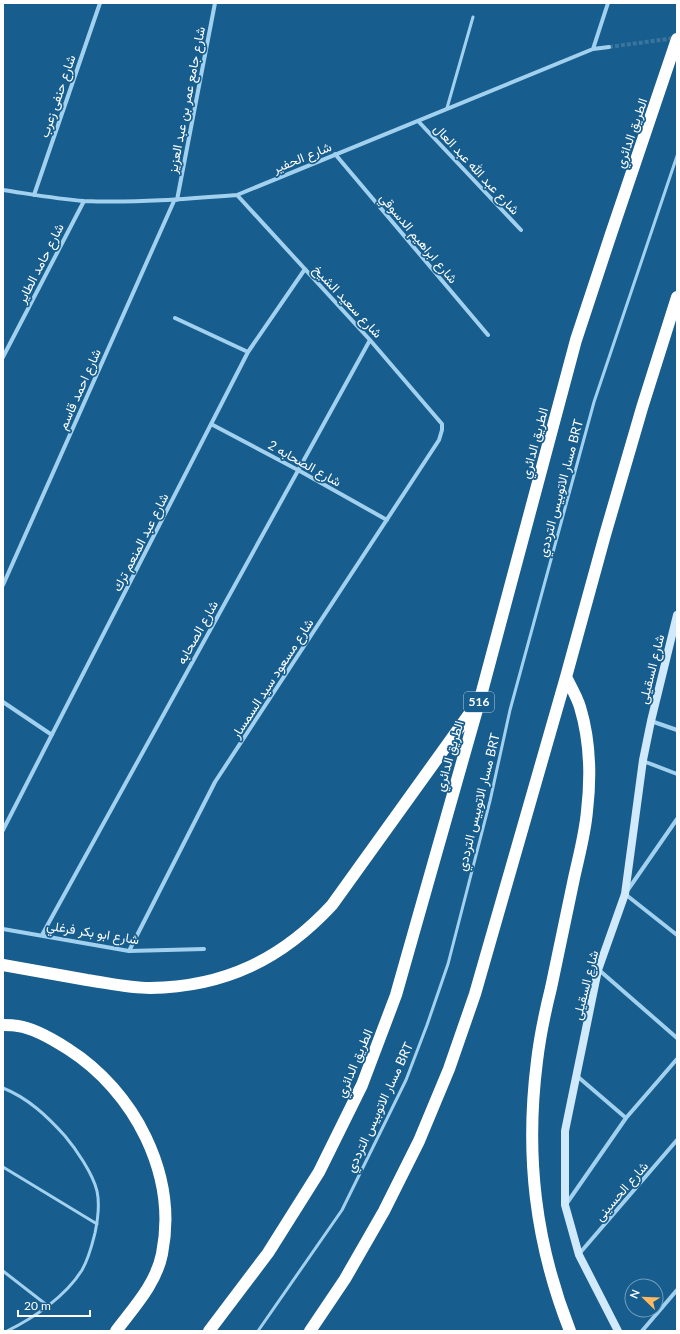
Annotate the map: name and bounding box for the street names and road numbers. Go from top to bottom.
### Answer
street label: شارع جامع عمر بن عبد العزيز [164,25,210,176]
street label: شارع حنفى زعرب [35,53,81,140]
street label: الطريق الدائري [612,96,653,171]
street label: شارع عبد الله عبد العال [429,120,523,219]
street label: شارع الحفير [269,138,334,178]
street label: شارع ابراهيم الدسوقي [374,190,461,288]
street label: شارع حامد الطاير [13,221,69,307]
street label: شارع سعيد الشيخ [309,261,386,342]
street label: شارع احمد قاسم [54,346,106,433]
street label: الطريق الدائري [517,406,554,481]
street label: مسار الاتوبيس الترددي BRT [534,417,589,559]
street label: شارع الصحابه 2 [265,436,344,491]
street label: شارع عبد المنعم ترك [108,490,173,595]
street label: شارع الصحابه [173,597,223,668]
street label: شارع مسعود سيد السمسار [227,615,318,743]
street label: شارع السقيلى [635,633,669,706]
road number: 516 [464,692,494,712]
street label: الطريق الدائري [431,719,470,794]
street label: مسار الاتوبيس الترددي BRT [453,731,506,873]
street label: شارع ابو بكر فرغلي [45,917,140,950]
street label: شارع السقيلى [569,949,603,1022]
street label: الطريق الدائري [332,1026,378,1101]
street label: مسار الاتوبيس الترددي BRT [342,1039,419,1176]
street label: شارع الحسينى [591,1158,653,1225]

